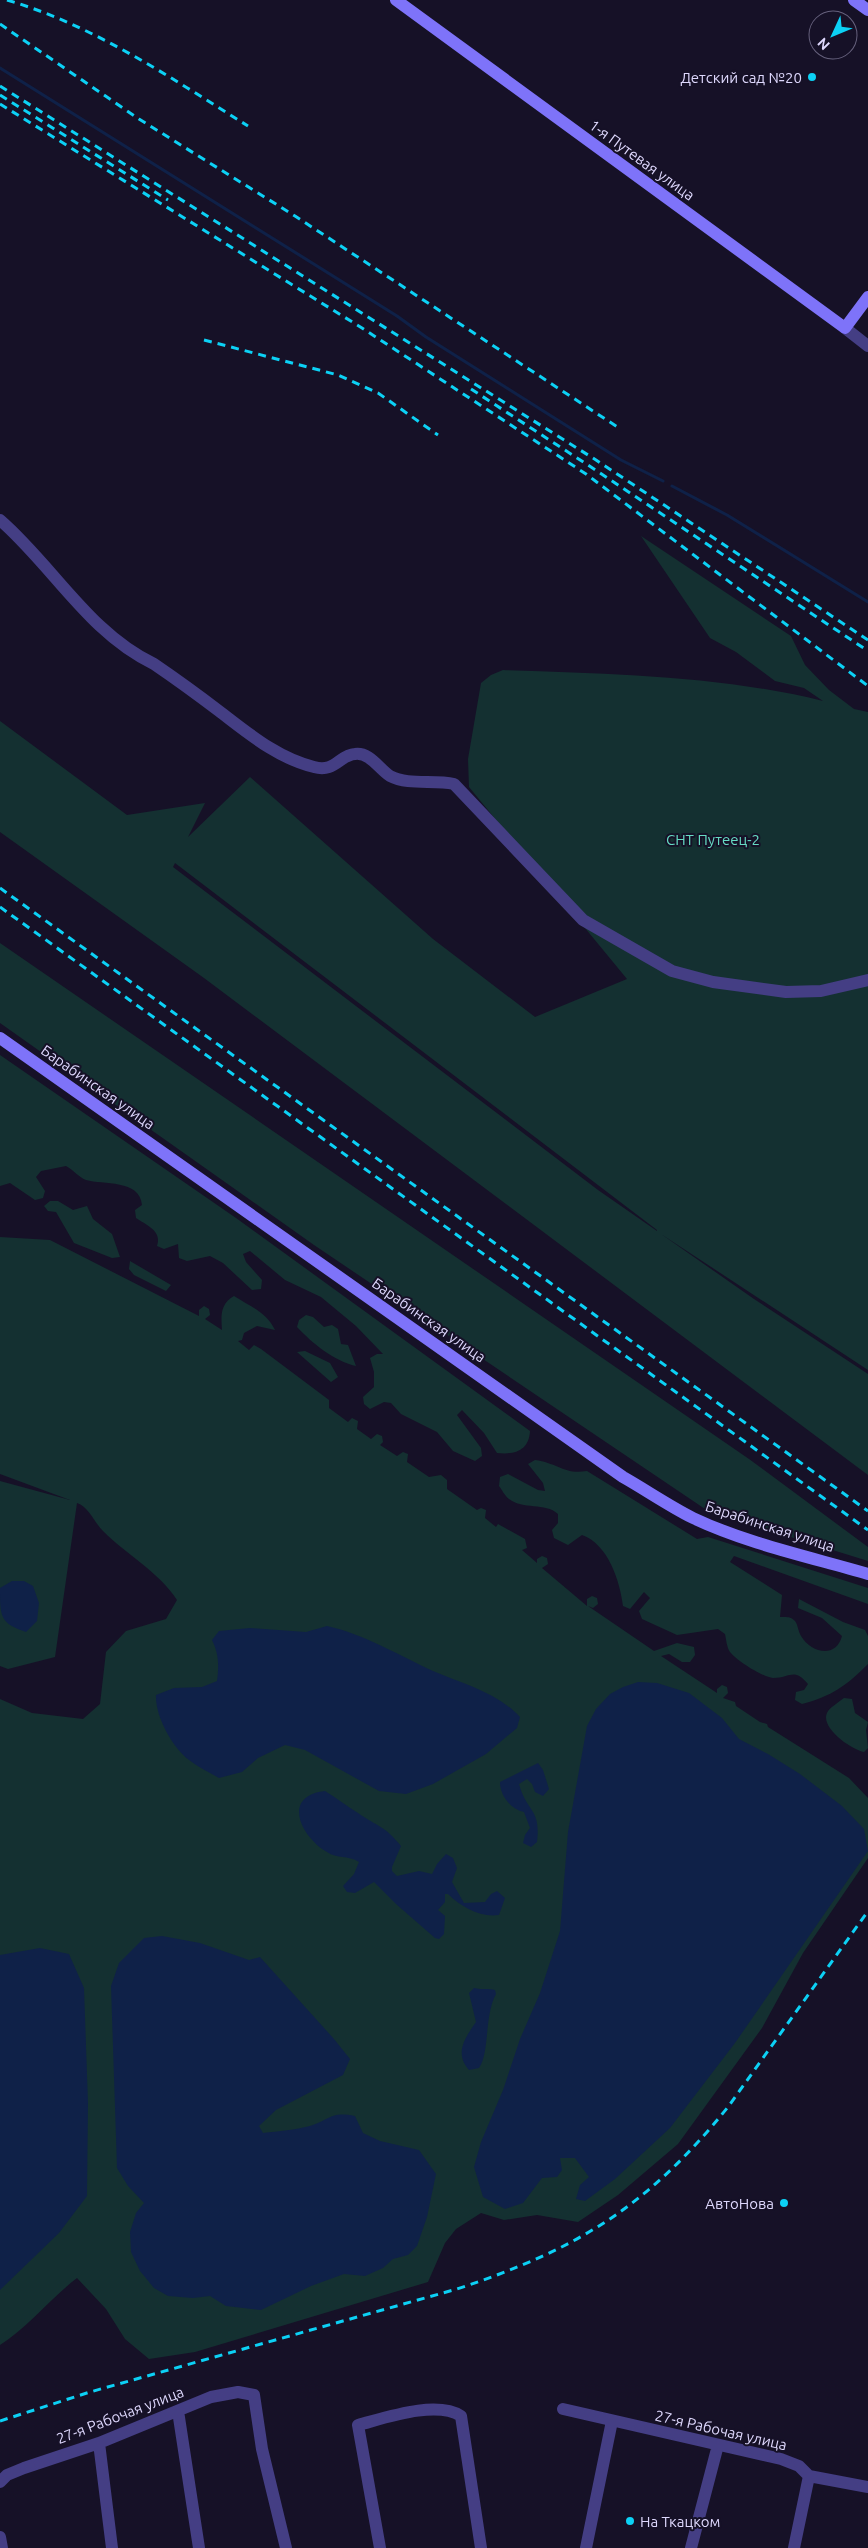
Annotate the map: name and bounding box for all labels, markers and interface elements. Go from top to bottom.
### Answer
north arrow [808,10,858,60]
text: N [814,35,833,53]
place label: Детский сад №20 [680,69,802,86]
marker: Детский сад №20 [806,71,818,83]
street label: 1-я Путевая улица [586,116,698,204]
park label: СНТ Путеец-2 [666,831,760,848]
street label: Барабинская улица [38,1041,158,1133]
street label: Барабинская улица [369,1274,489,1366]
street label: Барабинская улица [703,1497,837,1555]
place label: АвтоНова [705,2195,774,2212]
marker: АвтоНова [778,2197,790,2209]
street label: 27-я Рабочая улица [54,2383,186,2447]
street label: 27-я Рабочая улица [653,2407,789,2453]
place label: На Ткацком [640,2513,720,2530]
marker: На Ткацком [624,2515,636,2527]

